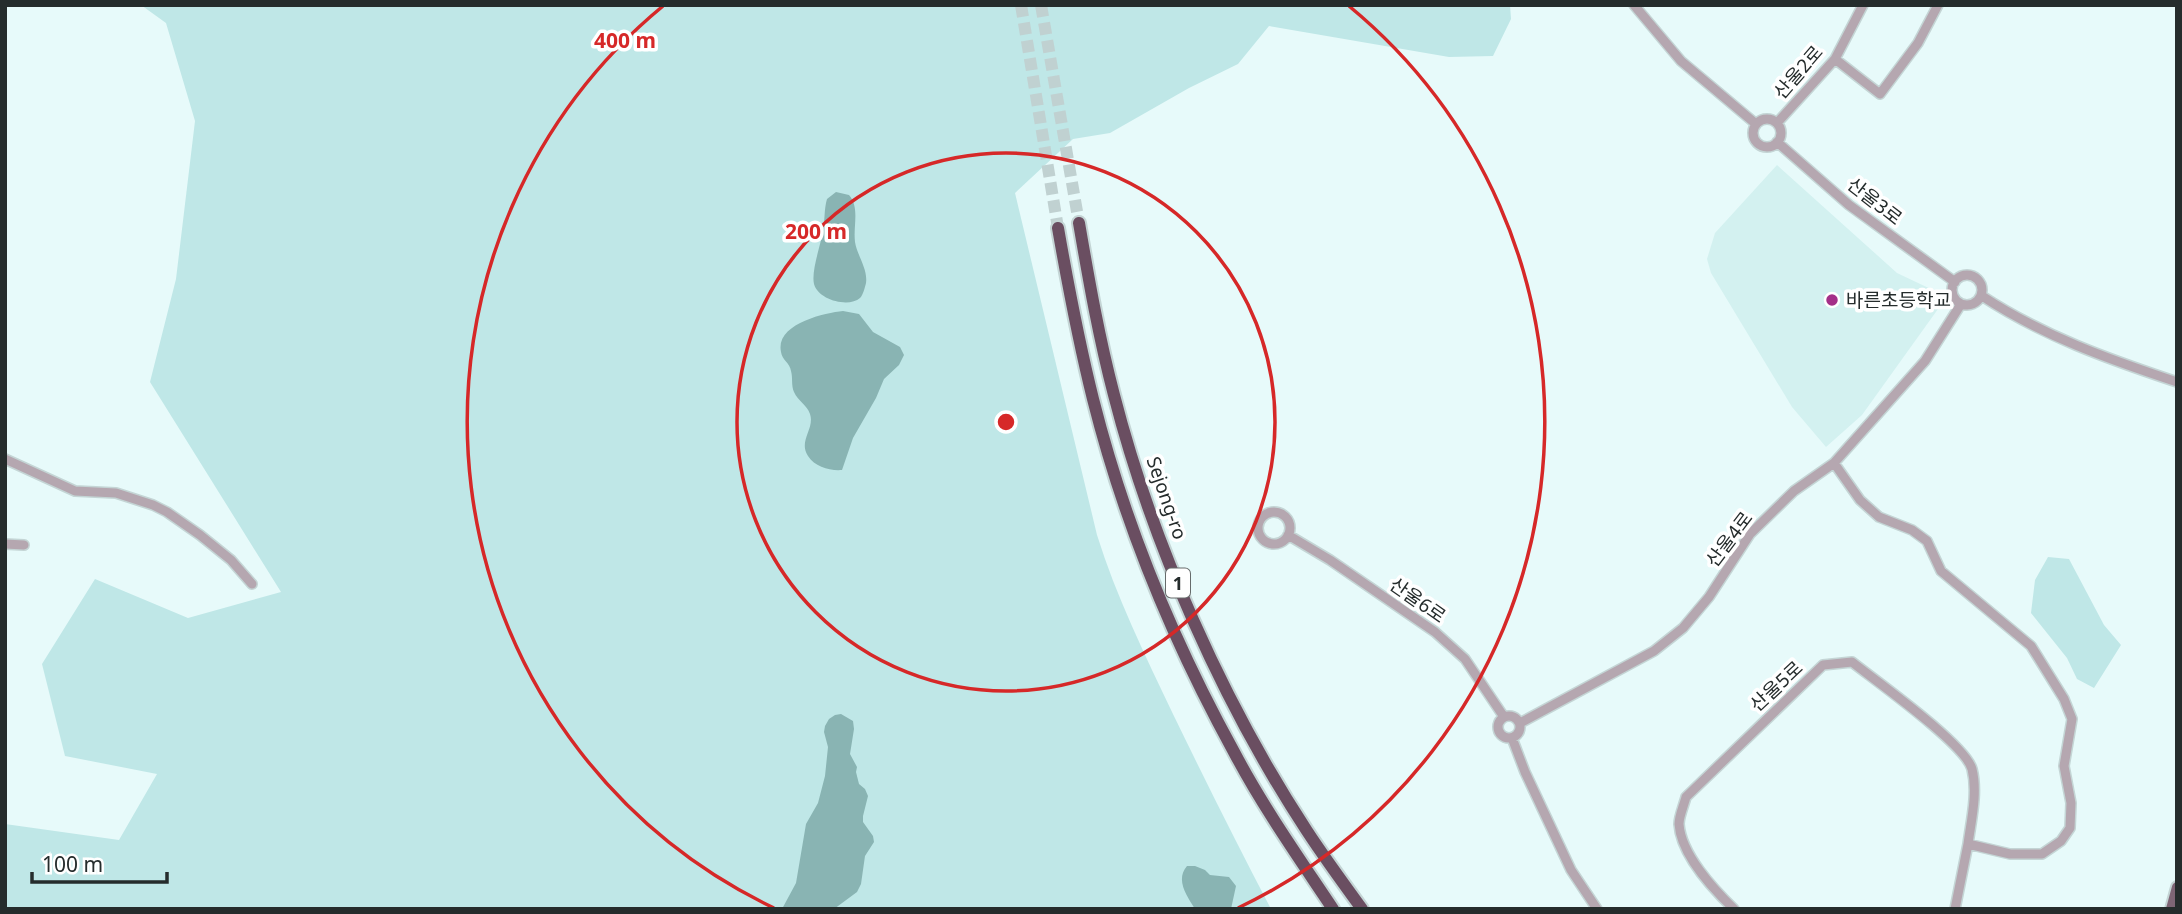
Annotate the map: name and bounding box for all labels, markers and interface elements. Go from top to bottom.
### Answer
text: 400 m [594,26,656,54]
street label: 산울2로 [1767,40,1829,104]
street label: 산울3로 [1842,171,1908,231]
text: 200 m [785,217,847,245]
place label: 바른초등학교 [1846,287,1951,313]
marker: 바른초등학교 [1824,292,1840,308]
centre of rings [994,410,1018,434]
street label: Sejong-ro [1141,453,1193,543]
street label: 산울4로 [1700,506,1758,572]
road number: 1 [1166,568,1190,598]
street label: 산울6로 [1385,571,1451,629]
street label: 산울5로 [1744,655,1808,717]
scale bar [32,841,166,885]
text: 100 m [42,850,103,878]

